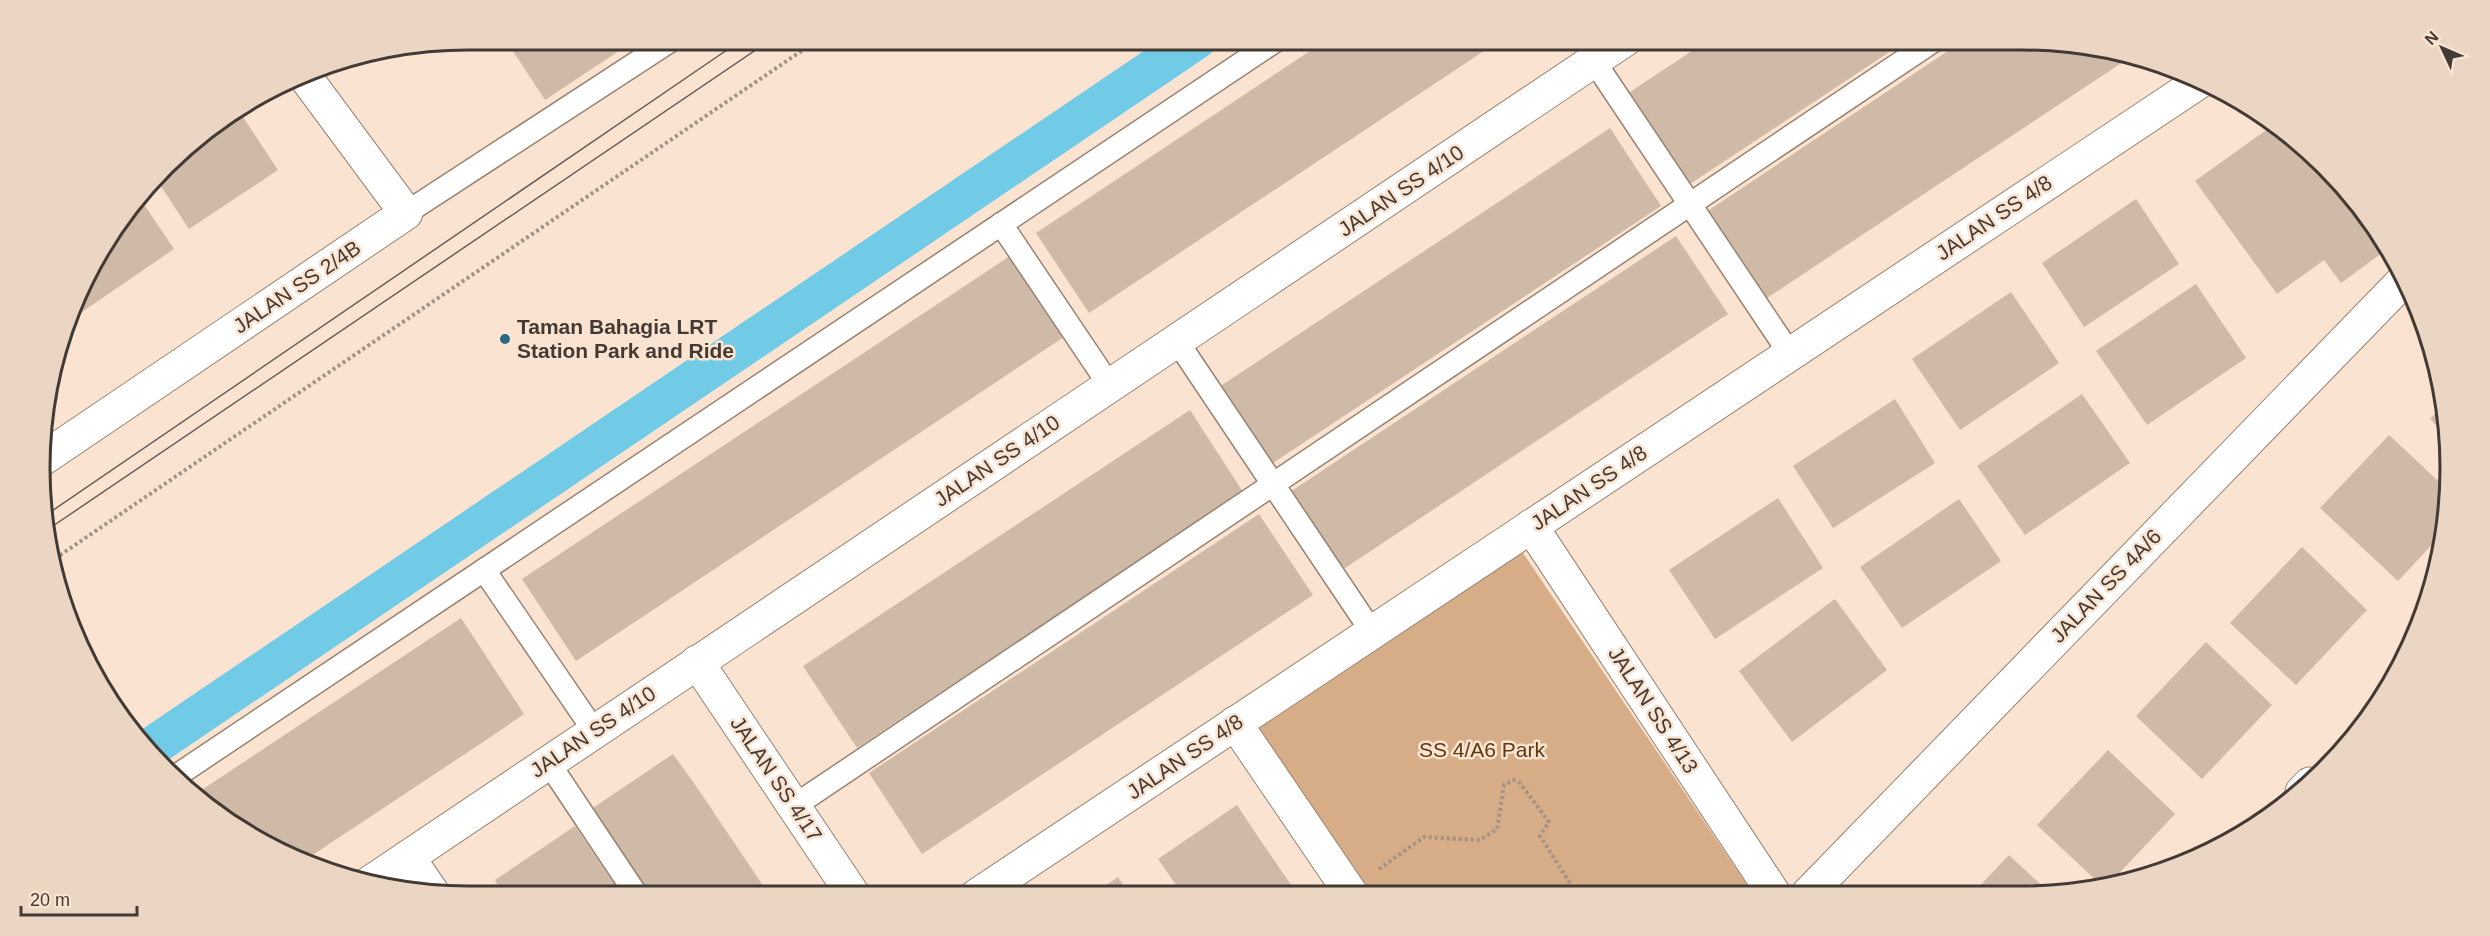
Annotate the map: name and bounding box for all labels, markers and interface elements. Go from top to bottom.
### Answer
north arrow [2412,18,2472,78]
text: N [2421,28,2442,48]
street label: JALAN SS 4/10 [1334,140,1468,241]
street label: JALAN SS 4/8 [1932,171,2056,265]
street label: JALAN SS 2/4B [229,236,365,338]
place label: Taman Bahagia LRT Station Park and Ride [517,315,734,362]
marker: Taman Bahagia LRT Station Park and Ride [498,332,512,346]
street label: JALAN SS 4/10 [930,410,1064,511]
street label: JALAN SS 4/8 [1527,441,1651,535]
street label: JALAN SS 4A/6 [2046,524,2165,647]
street label: JALAN SS 4/13 [1604,642,1703,777]
street label: JALAN SS 4/10 [526,681,660,782]
street label: JALAN SS 4/8 [1123,710,1247,804]
street label: JALAN SS 4/17 [726,712,827,846]
park label: SS 4/A6 Park [1419,738,1546,761]
scale bar [21,879,136,917]
text: 20 m [30,890,70,910]

